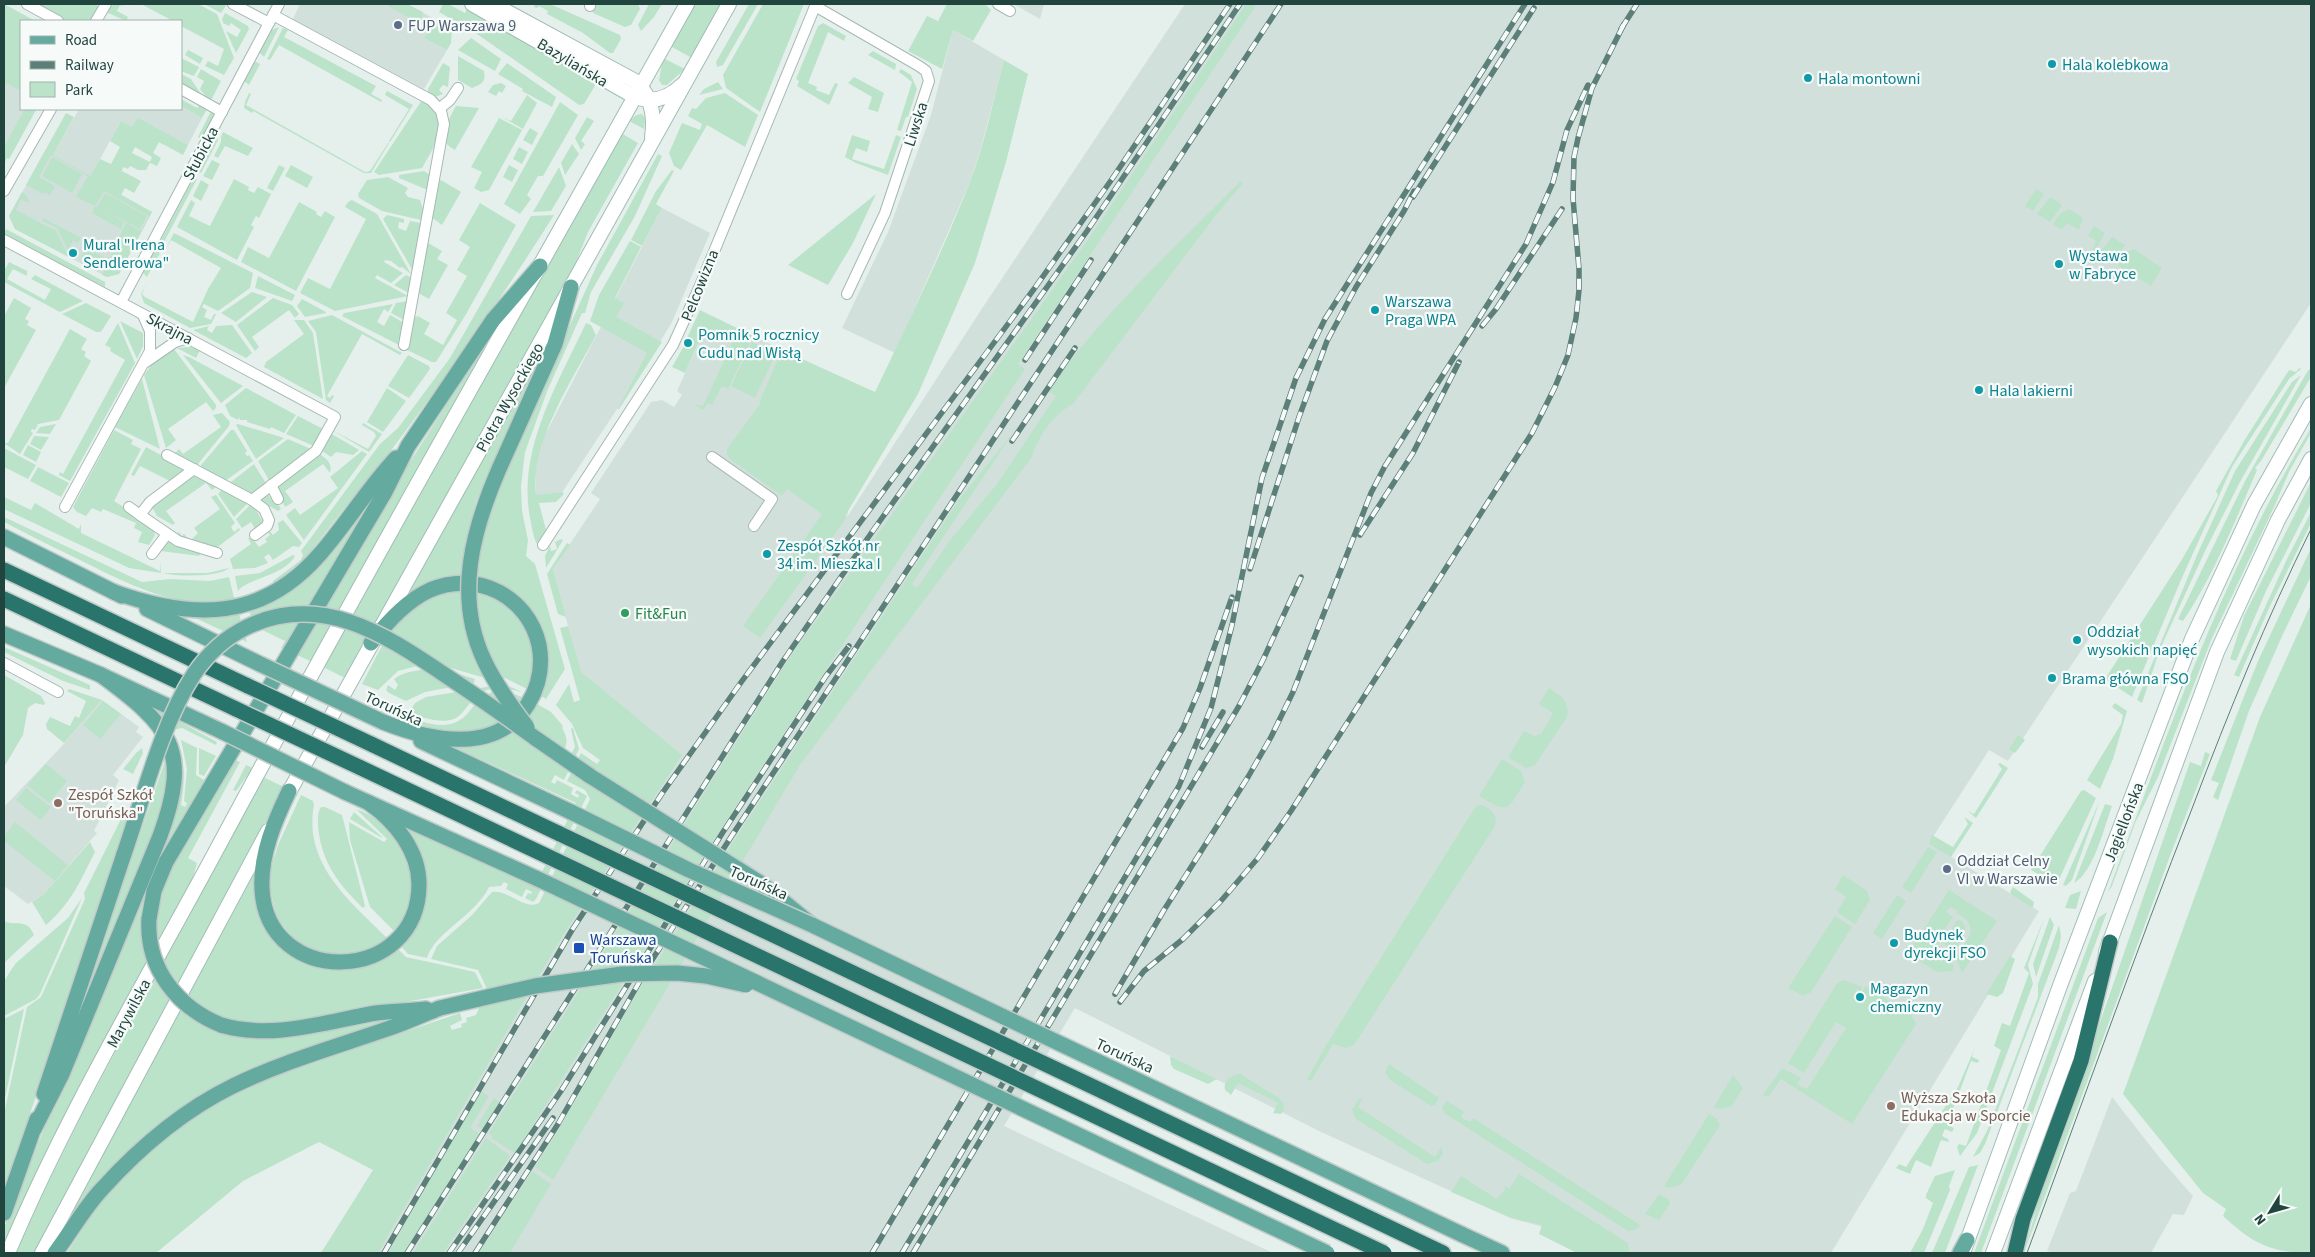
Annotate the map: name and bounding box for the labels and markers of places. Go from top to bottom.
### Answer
place label: FUP Warszawa 9 [408,15,516,37]
marker: FUP Warszawa 9 [392,19,404,31]
place label: Hala kolebkowa [2062,54,2169,76]
marker: Hala kolebkowa [2046,58,2058,70]
place label: Hala montowni [1818,68,1921,90]
marker: Hala montowni [1802,72,1814,84]
place label: Mural "Irena Sendlerowa" [83,234,169,274]
place label: Wystawa w Fabryce [2069,245,2136,285]
marker: Mural "Irena Sendlerowa" [67,247,79,259]
marker: Wystawa w Fabryce [2053,258,2065,270]
place label: Warszawa Praga WPA [1385,291,1456,331]
marker: Warszawa Praga WPA [1369,304,1381,316]
place label: Pomnik 5 rocznicy Cudu nad Wisłą [698,324,820,364]
marker: Pomnik 5 rocznicy Cudu nad Wisłą [682,337,694,349]
place label: Hala lakierni [1989,380,2073,402]
marker: Hala lakierni [1973,384,1985,396]
place label: Zespół Szkół nr 34 im. Mieszka I [777,535,881,575]
marker: Zespół Szkół nr 34 im. Mieszka I [761,548,773,560]
place label: Fit&Fun [635,603,687,625]
marker: Fit&Fun [619,607,631,619]
place label: Oddział wysokich napięć [2087,621,2197,661]
marker: Oddział wysokich napięć [2071,634,2083,646]
place label: Brama główna FSO [2062,668,2189,690]
marker: Brama główna FSO [2046,672,2058,684]
place label: Zespół Szkół "Toruńska" [68,784,153,824]
marker: Zespół Szkół "Toruńska" [52,797,64,809]
place label: Oddział Celny VI w Warszawie [1957,850,2058,890]
marker: Oddział Celny VI w Warszawie [1941,863,1953,875]
place label: Budynek dyrekcji FSO [1904,924,1986,964]
place label: Warszawa Toruńska [590,929,657,969]
marker: Budynek dyrekcji FSO [1888,937,1900,949]
marker: Warszawa Toruńska [572,941,586,955]
place label: Magazyn chemiczny [1870,978,1942,1018]
marker: Magazyn chemiczny [1854,991,1866,1003]
place label: Wyższa Szkoła Edukacja w Sporcie [1901,1087,2031,1127]
marker: Wyższa Szkoła Edukacja w Sporcie [1885,1100,1897,1112]

